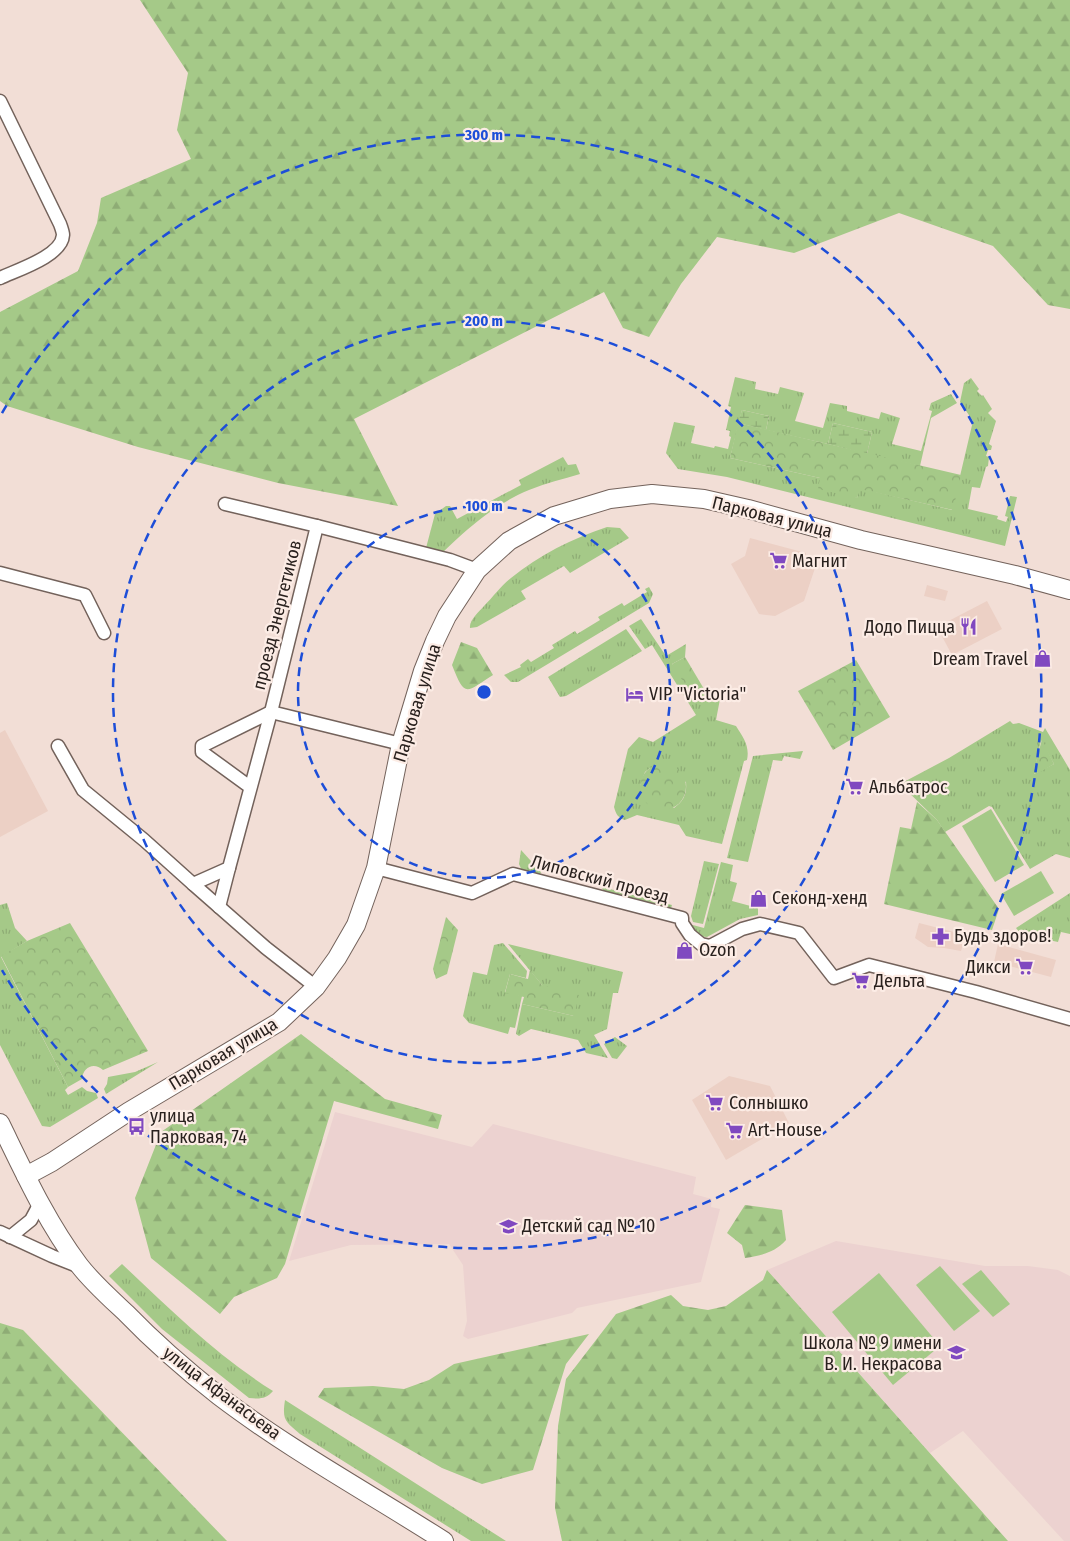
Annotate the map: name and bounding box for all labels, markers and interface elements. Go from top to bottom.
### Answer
text: 300 m [464,126,503,144]
text: 200 m [464,312,503,330]
street label: Парковая улица [710,491,834,543]
text: 100 m [465,497,503,515]
street label: проезд Энергетиков [248,538,306,692]
place label: Магнит [792,550,848,572]
supermarket icon: Магнит [768,551,788,571]
place label: Додо Пицца [864,616,955,638]
restaurant icon: Додо Пицца [959,617,979,637]
street label: Парковая улица [389,641,446,765]
place label: Dream Travel [932,648,1028,670]
shop icon: Dream Travel [1032,649,1052,669]
centre of rings [475,683,493,701]
place label: VIP "Victoria" [649,683,746,705]
hotel icon: VIP "Victoria" [625,684,645,704]
place label: Альбатрос [869,776,948,798]
supermarket icon: Альбатрос [845,777,865,797]
street label: Липовский проезд [529,850,671,908]
place label: Секонд-хенд [772,887,867,909]
shop icon: Секонд-хенд [748,888,768,908]
place label: Будь здоров! [954,925,1051,947]
pharmacy icon: Будь здоров! [930,926,950,946]
place label: Ozon [699,939,736,961]
shop icon: Ozon [675,940,695,960]
place label: Дикси [965,956,1011,978]
supermarket icon: Дикси [1015,957,1035,977]
place label: Дельта [873,970,925,992]
supermarket icon: Дельта [850,971,870,991]
street label: Парковая улица [165,1013,282,1095]
place label: Солнышко [729,1092,809,1114]
supermarket icon: Солнышко [705,1093,725,1113]
place label: улица Парковая, 74 [150,1105,247,1148]
bus stop icon: улица Парковая, 74 [126,1116,146,1136]
place label: Art-House [748,1119,822,1141]
supermarket icon: Art-House [724,1120,744,1140]
place label: Детский сад № 10 [521,1215,655,1237]
school or university icon: Детский сад № 10 [498,1216,518,1236]
place label: Школа № 9 имени В. И. Некрасова [803,1332,942,1375]
street label: улица Афанасьева [159,1342,285,1445]
school or university icon: Школа № 9 имени В. И. Некрасова [946,1343,966,1363]

